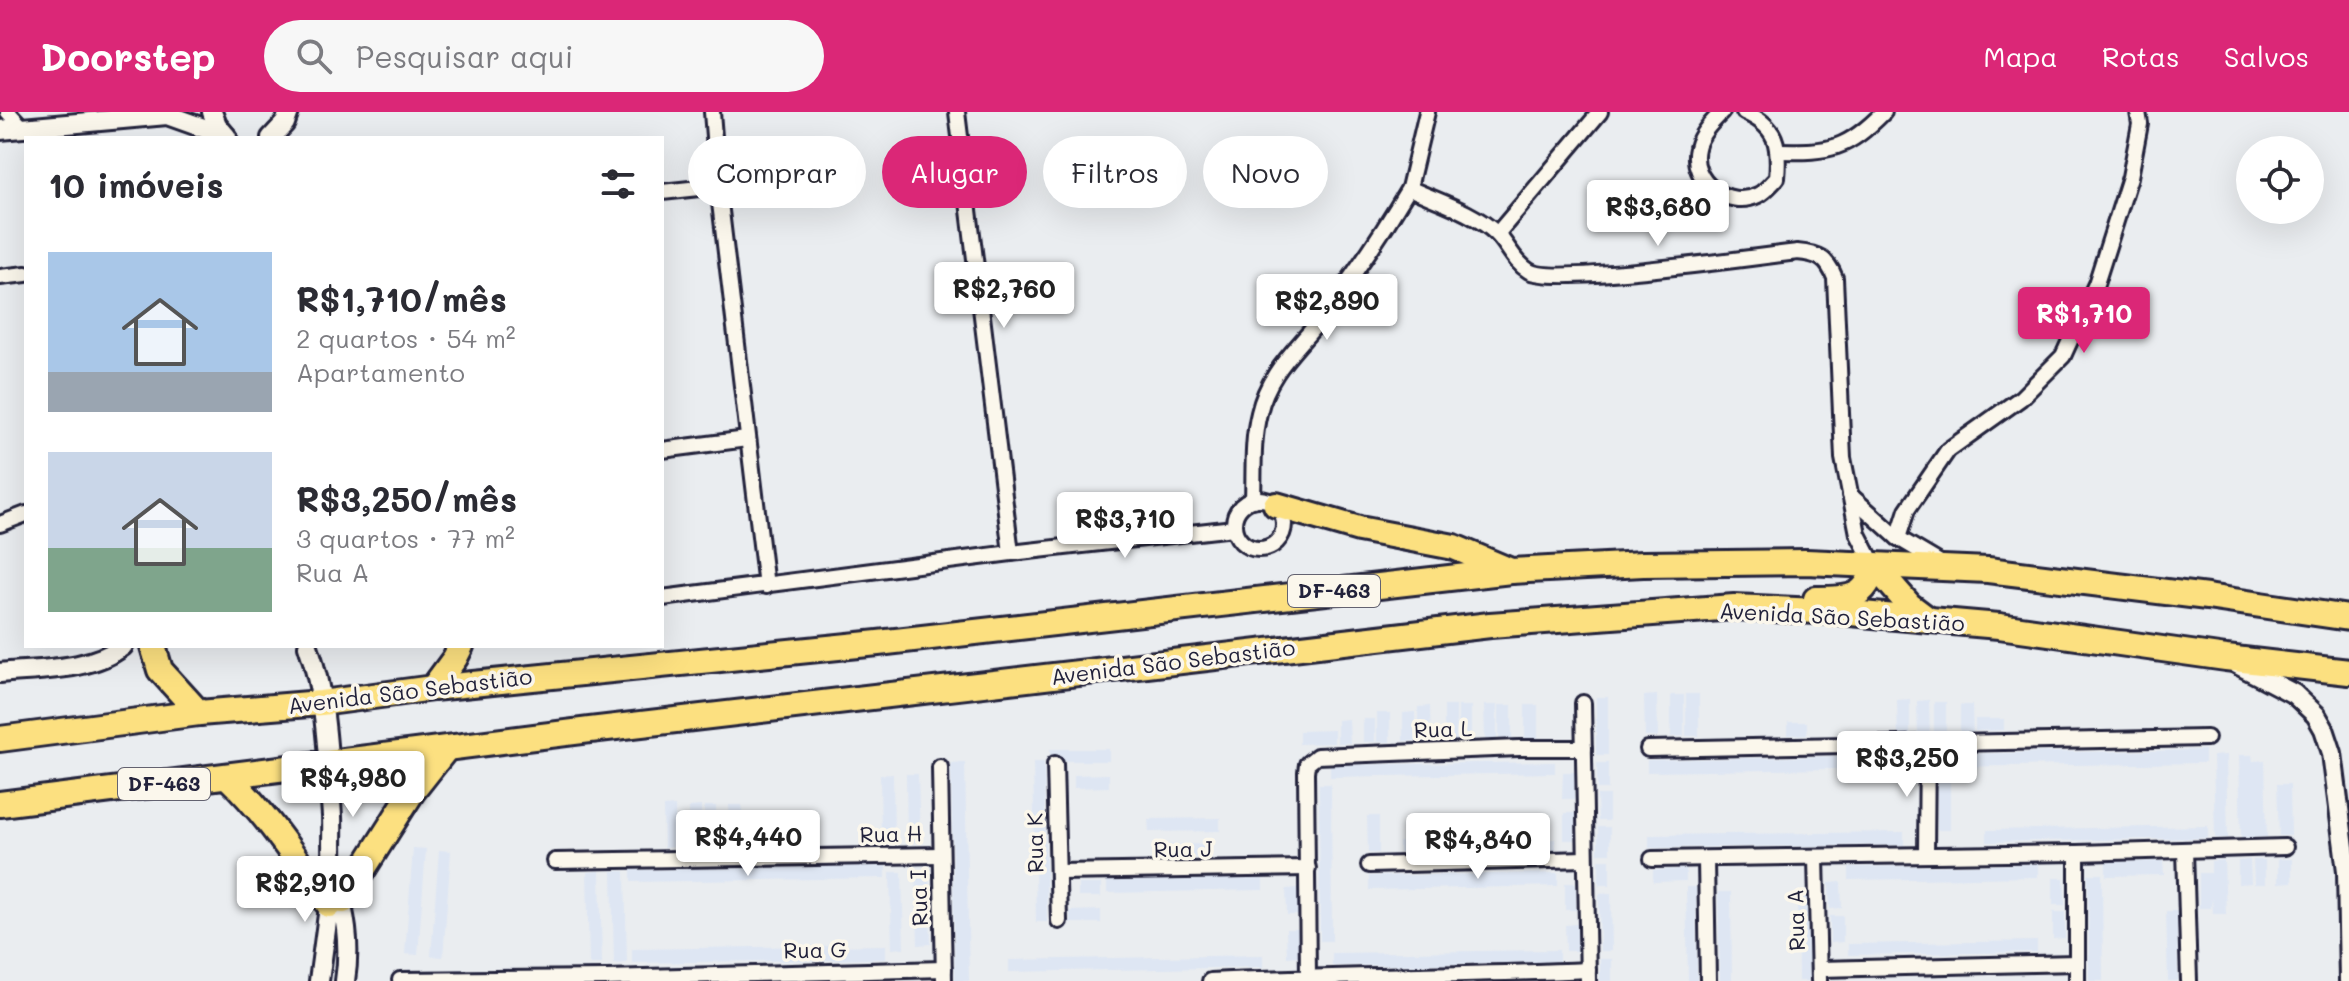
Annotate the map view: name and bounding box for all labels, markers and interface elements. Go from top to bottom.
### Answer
search box [264,20,824,92]
text: Doorstep [40,31,216,81]
icon: search [292,34,336,78]
text: Pesquisar aqui [356,36,574,76]
text: Mapa [1983,38,2058,74]
text: Rotas [2102,38,2180,74]
text: Salvos [2224,38,2309,74]
chip: Comprar [688,136,866,208]
chip: Alugar [882,136,1027,208]
chip: Filtros [1043,136,1187,208]
chip: Novo [1203,136,1328,208]
map controls [2236,136,2324,224]
button: locate [2236,136,2324,224]
text: 10 imóveis [48,162,224,207]
icon: filters [596,162,640,206]
pin: R$3,680 [1584,180,1732,248]
text: R$3,680 [1605,189,1711,223]
pin: R$2,760 [930,262,1078,330]
text: R$2,760 [952,271,1056,305]
pin: R$2,890 [1253,274,1401,342]
text: R$1,710/mês [296,276,507,321]
text: R$2,890 [1274,283,1380,317]
icon: home [112,284,208,380]
pin: R$1,710 [2010,287,2158,355]
text: R$1,710 [2036,296,2132,330]
text: 2 quartos · 54 m² [296,321,516,355]
text: Apartamento [296,355,465,389]
text: R$3,250/mês [296,476,517,521]
icon: home [112,484,208,580]
pin: R$3,710 [1051,492,1199,560]
text: R$3,710 [1075,501,1175,535]
text: 3 quartos · 77 m² [296,521,515,555]
text: Rua A [296,555,369,589]
road number: DF-463 [1288,575,1380,607]
street label: Avenida São Sebastião [1719,596,1965,637]
street label: Avenida São Sebastião [1049,632,1297,691]
street label: Avenida São Sebastião [286,661,534,720]
street label: Rua L [1413,713,1473,744]
pin: R$3,250 [1833,731,1981,799]
text: R$3,250 [1855,740,1959,774]
pin: R$4,980 [279,751,427,819]
text: R$4,980 [300,760,407,794]
road number: DF-463 [118,768,210,800]
pin: R$4,440 [674,810,822,878]
street label: Rua K [1019,813,1050,873]
pin: R$4,840 [1404,813,1552,881]
street label: Rua H [859,818,923,849]
text: R$4,440 [694,819,802,853]
text: R$4,840 [1424,822,1532,856]
street label: Rua J [1153,833,1213,864]
pin: R$2,910 [231,856,379,924]
text: R$2,910 [255,865,355,899]
street label: Rua I [903,869,934,927]
street label: Rua A [1780,888,1811,952]
street label: Rua G [783,934,847,965]

